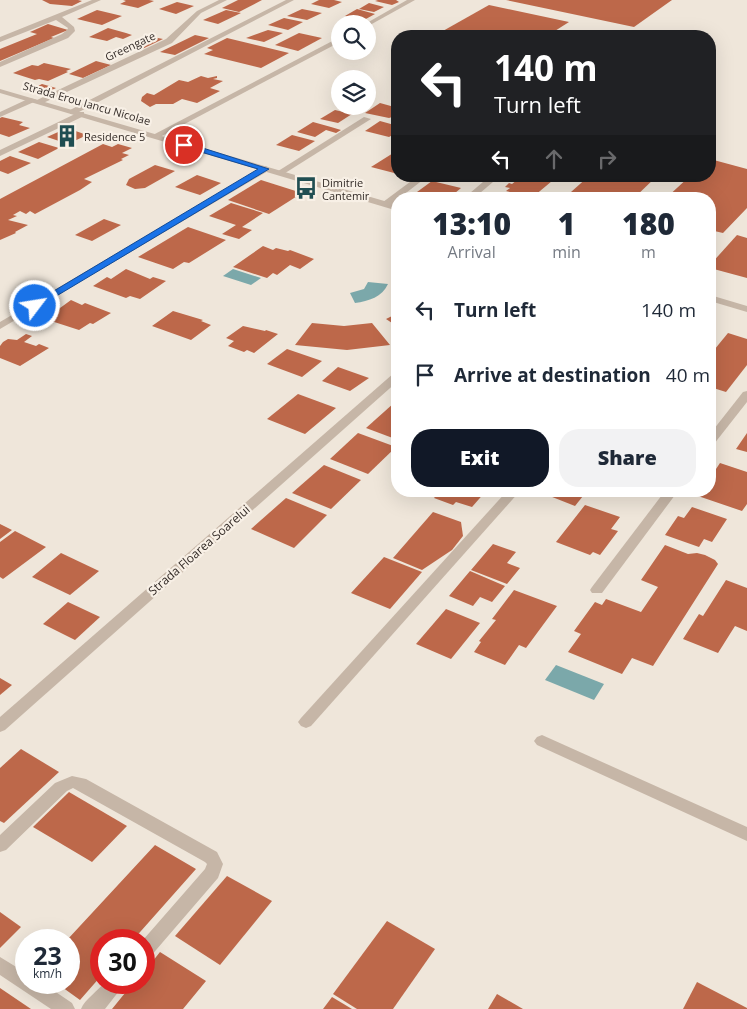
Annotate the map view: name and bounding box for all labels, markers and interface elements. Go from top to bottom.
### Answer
map controls [331,15,376,115]
button: search [331,15,376,60]
street label: Greengate [102,28,158,64]
text: 140 m [494,44,598,91]
icon: left [411,50,476,115]
button: layers [331,70,376,115]
street label: Strada Erou Iancu Nicolae [22,78,152,128]
text: Turn left [494,89,581,119]
building icon: Residence 5 [54,123,80,149]
pin [163,124,205,166]
place label: Residence 5 [84,129,145,144]
icon: arrive [170,131,198,159]
icon: left [487,145,515,173]
icon: ahead [540,145,568,173]
icon: right [593,145,621,173]
bus stop icon: Dimitrie Cantemir [293,175,319,201]
place label: Dimitrie Cantemir [322,175,370,203]
text: 13:10 [432,203,511,244]
text: 1 [558,203,575,244]
text: 180 [622,203,675,244]
text: Arrival [448,241,496,263]
text: min [552,241,581,263]
text: m [641,241,656,263]
position arrow [8,279,60,331]
icon: left [411,296,439,324]
text: Turn left [454,297,536,323]
text: 140 m [641,297,696,323]
icon: arrive [411,361,439,389]
text: Arrive at destination [454,362,651,388]
text: 40 m [666,362,710,388]
button: Exit [411,429,549,487]
button: Share [559,429,696,487]
street label: Strada Floarea Soarelui [145,501,253,599]
speed limit sign: 30 [90,929,155,994]
text: 23 [33,938,62,972]
text: km/h [33,965,62,982]

